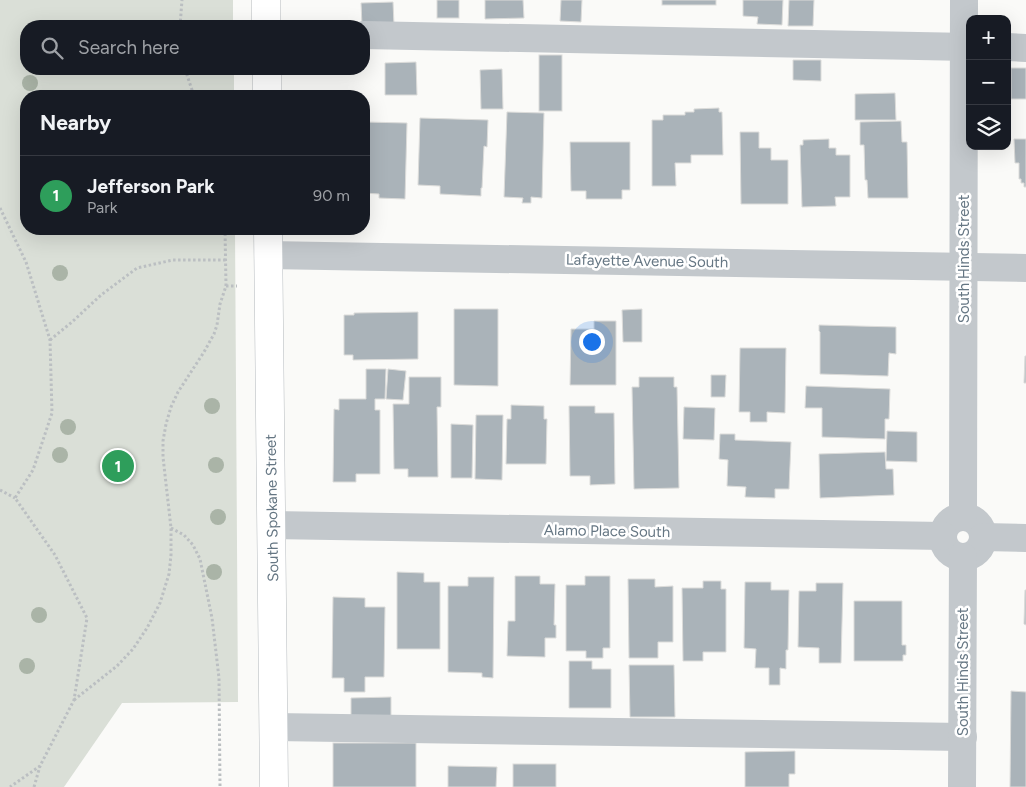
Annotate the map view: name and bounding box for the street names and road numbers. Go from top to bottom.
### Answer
street label: South Hinds Street [955,194,973,323]
street label: Lafayette Avenue South [566,251,728,271]
street label: South Spokane Street [262,434,282,582]
street label: Alamo Place South [544,521,670,541]
street label: South Hinds Street [954,607,972,736]

